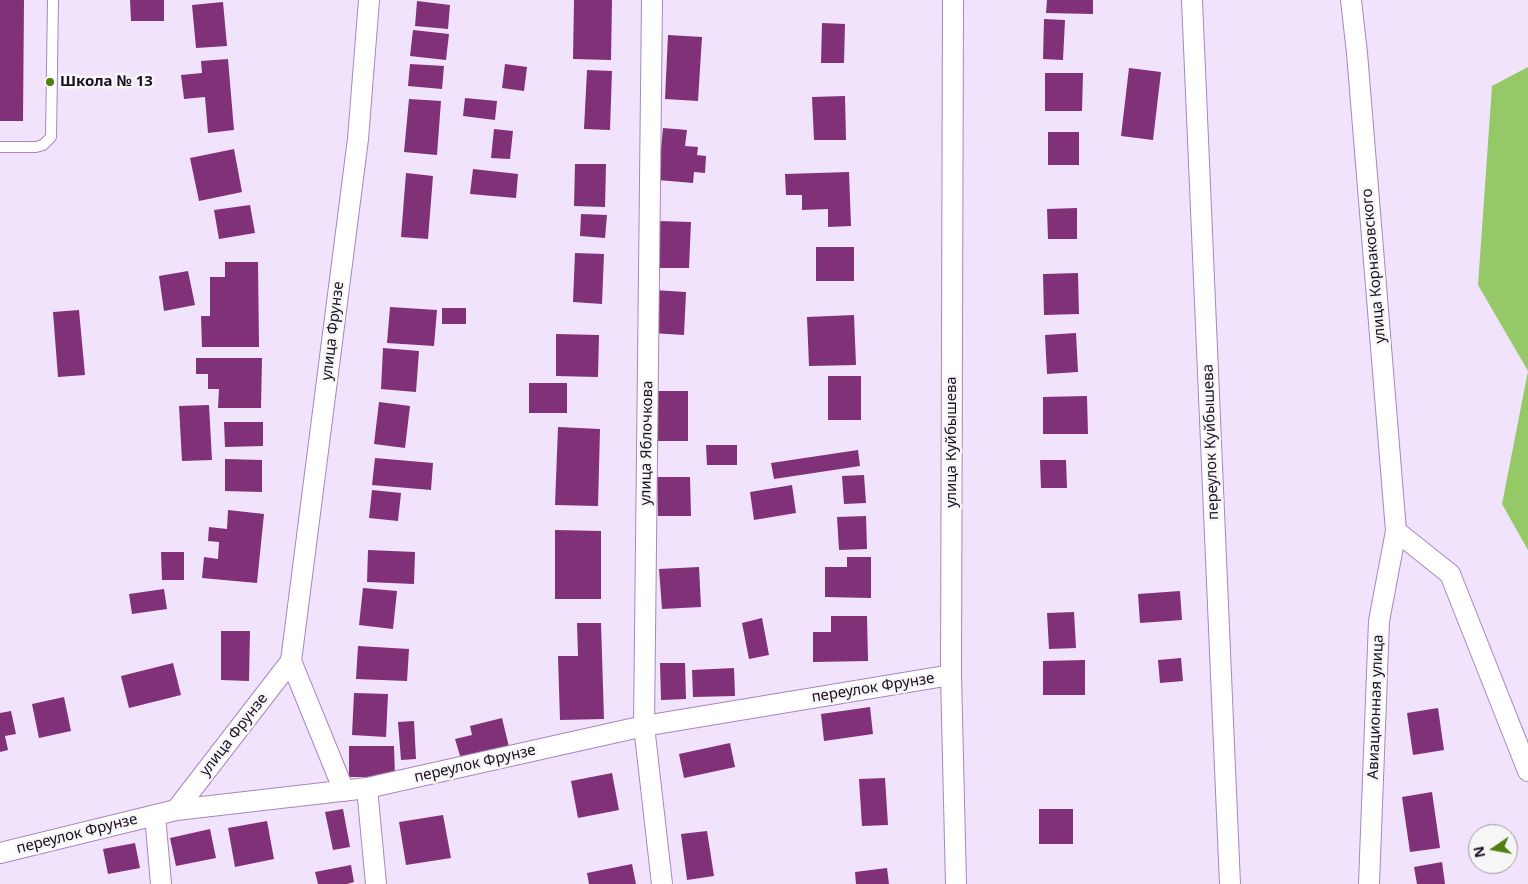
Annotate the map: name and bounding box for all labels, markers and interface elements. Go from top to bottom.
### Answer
place label: Школа № 13 [60,73,153,91]
marker: Школа № 13 [44,76,56,88]
street label: улица Корнаковского [1358,188,1390,344]
street label: улица Фрунзе [318,280,348,382]
street label: переулок Куйбышева [1199,364,1223,520]
street label: улица Куйбышева [943,376,961,508]
street label: улица Яблочкова [637,380,657,506]
street label: Авиационная улица [1364,634,1388,780]
street label: переулок Фрунзе [810,669,936,707]
street label: улица Фрунзе [196,690,272,780]
street label: переулок Фрунзе [413,741,537,787]
street label: переулок Фрунзе [15,810,139,858]
north arrow [1468,824,1518,874]
text: N [1468,844,1489,860]

